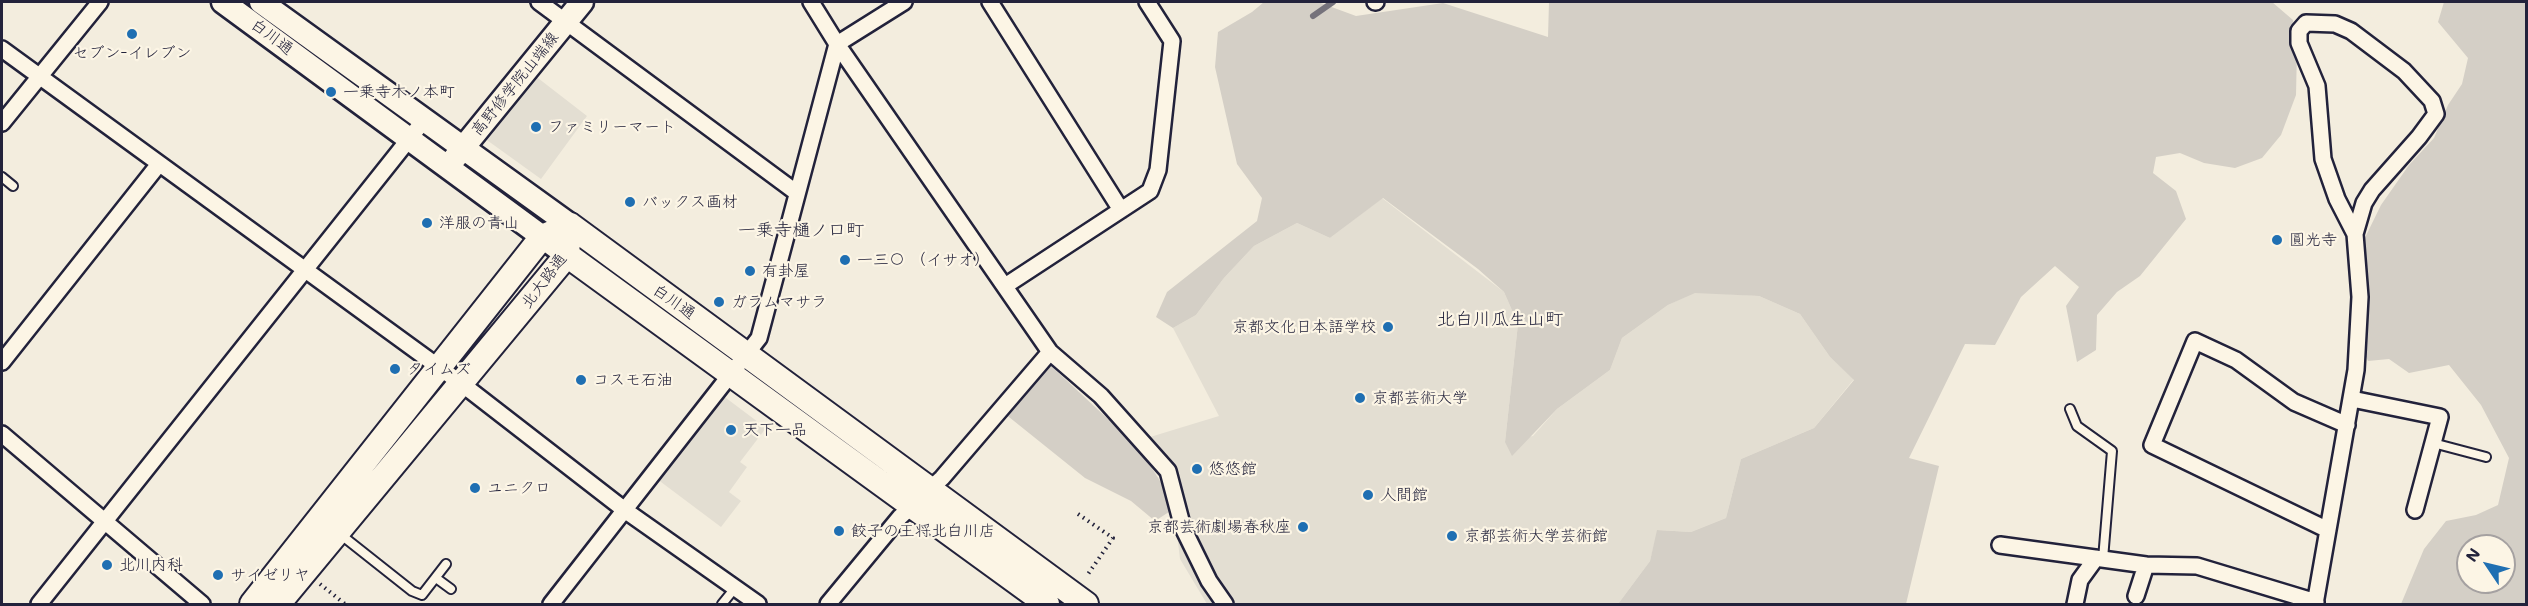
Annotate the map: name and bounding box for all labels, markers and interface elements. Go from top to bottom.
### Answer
street label: 白川通 [247,15,297,59]
marker: セブン-イレブン [125,27,139,41]
street label: 高野修学院山端線 [467,28,563,140]
place label: セブン-イレブン [73,43,191,63]
place label: 一乗寺木ノ本町 [343,82,455,102]
marker: 一乗寺木ノ本町 [324,85,338,99]
place label: ファミリーマート [548,117,676,137]
marker: ファミリーマート [529,120,543,134]
place label: バックス画材 [642,192,738,212]
marker: バックス画材 [623,195,637,209]
place label: 洋服の青山 [439,213,519,233]
marker: 洋服の青山 [420,216,434,230]
district label: 一乗寺樋ノ口町 [738,219,864,241]
place label: 圓光寺 [2289,230,2337,250]
marker: 圓光寺 [2270,233,2284,247]
street label: 北大路通 [517,250,571,312]
place label: 一三〇 （イサオ） [857,250,990,270]
marker: 一三〇 （イサオ） [838,253,852,267]
place label: 有卦屋 [762,261,810,281]
marker: 有卦屋 [743,264,757,278]
street label: 白川通 [649,280,699,324]
place label: ガラムマサラ [731,292,827,312]
marker: ガラムマサラ [712,295,726,309]
district label: 北白川瓜生山町 [1437,308,1563,330]
place label: 京都文化日本語学校 [1232,317,1376,337]
marker: 京都文化日本語学校 [1381,320,1395,334]
place label: タイムズ [407,359,471,379]
marker: タイムズ [388,362,402,376]
place label: コスモ石油 [593,370,673,390]
marker: コスモ石油 [574,373,588,387]
place label: 京都芸術大学 [1372,388,1468,408]
marker: 京都芸術大学 [1353,391,1367,405]
place label: 天下一品 [743,420,807,440]
marker: 天下一品 [724,423,738,437]
place label: 悠悠館 [1209,459,1257,479]
marker: 悠悠館 [1190,462,1204,476]
place label: ユニクロ [487,478,551,498]
marker: ユニクロ [468,481,482,495]
place label: 人間館 [1380,485,1428,505]
marker: 人間館 [1361,488,1375,502]
place label: 京都芸術劇場春秋座 [1147,517,1291,537]
marker: 京都芸術劇場春秋座 [1296,520,1310,534]
place label: 餃子の王将北白川店 [851,521,995,541]
marker: 餃子の王将北白川店 [832,524,846,538]
place label: 京都芸術大学芸術館 [1464,526,1608,546]
marker: 京都芸術大学芸術館 [1445,529,1459,543]
north arrow [2456,534,2516,594]
text: N [2460,544,2485,566]
place label: 北川内科 [119,555,183,575]
marker: 北川内科 [100,558,114,572]
place label: サイゼリヤ [230,565,310,585]
marker: サイゼリヤ [211,568,225,582]

